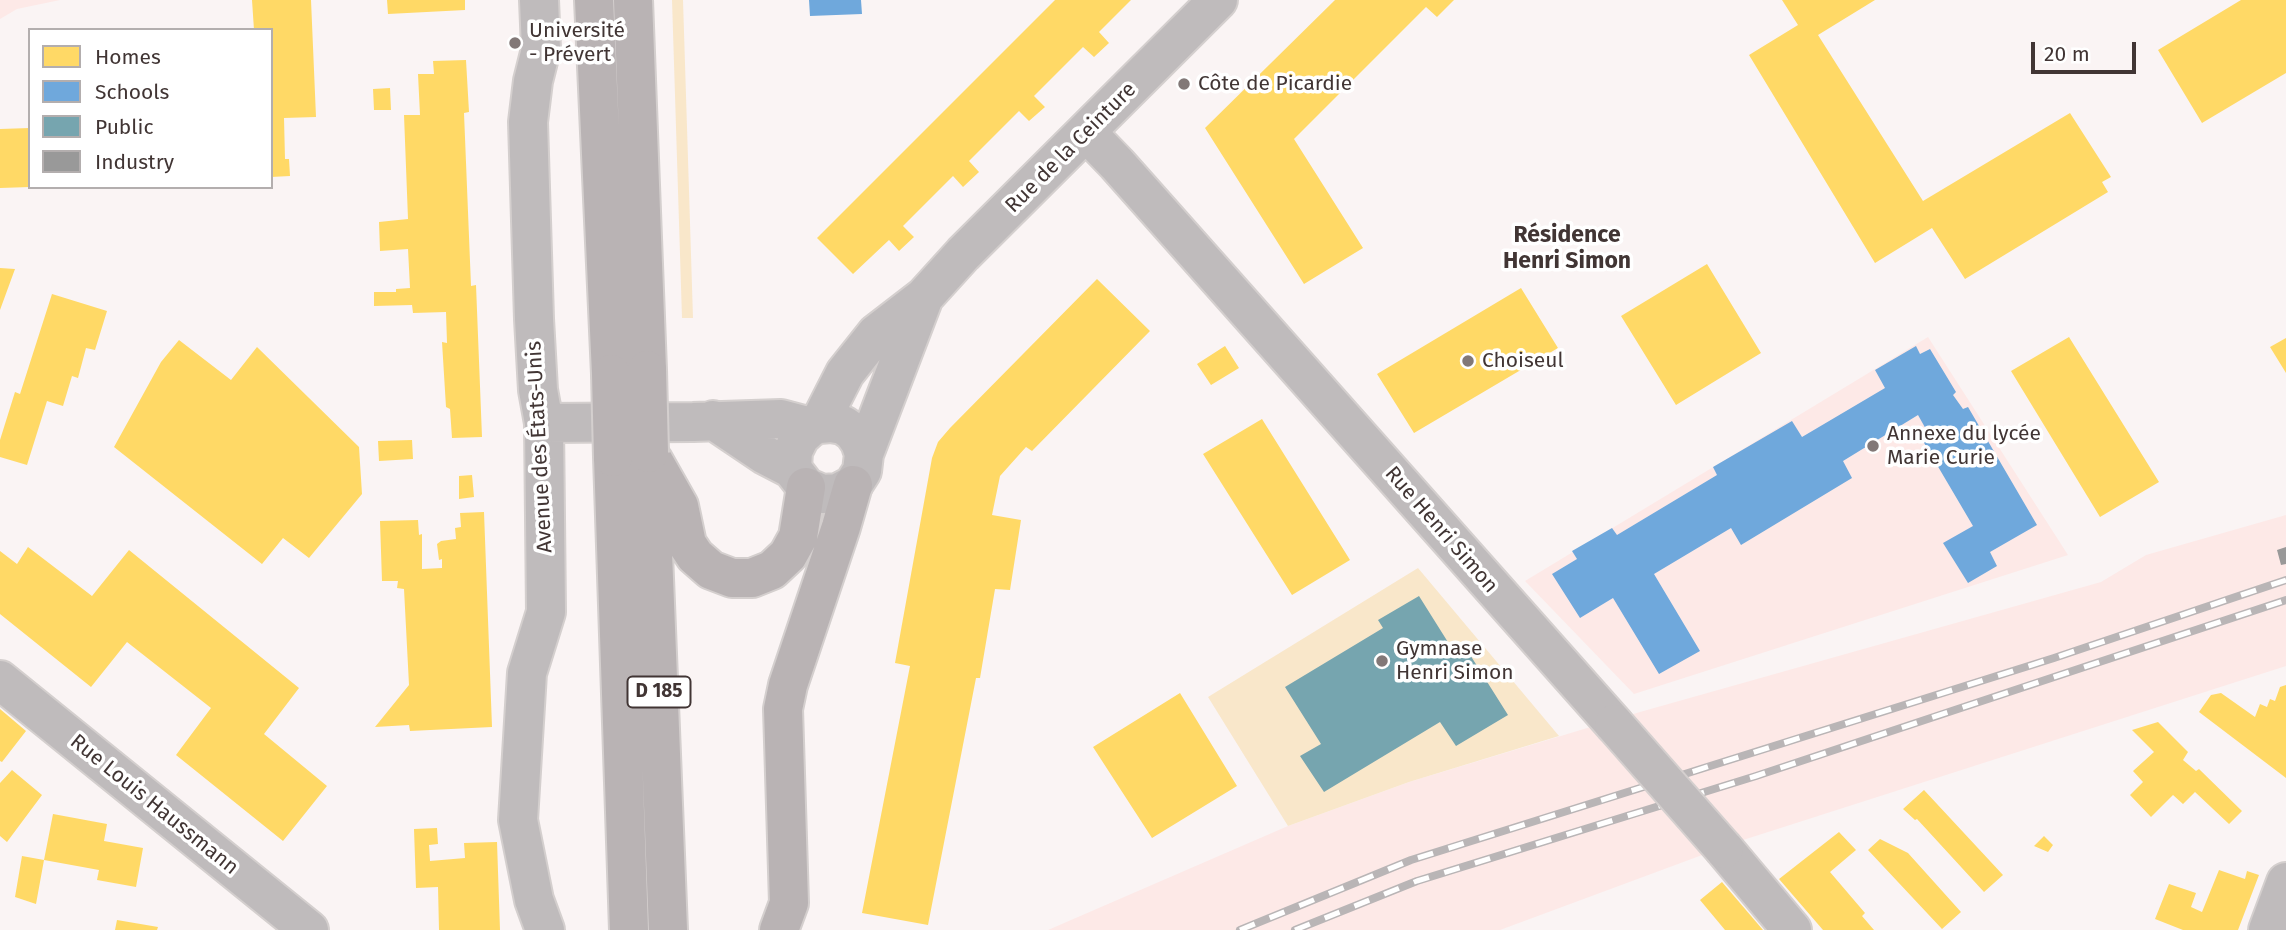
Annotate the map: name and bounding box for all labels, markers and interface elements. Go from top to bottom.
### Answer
place label: Université - Prévert [529,18,625,68]
legend [28,28,273,189]
scale bar [2034,28,2139,72]
marker: Université - Prévert [507,35,523,51]
text: 20 m [2044,41,2090,67]
text: Homes [95,44,161,70]
place label: Côte de Picardie [1198,71,1352,97]
marker: Côte de Picardie [1176,76,1192,92]
street label: Rue de la Ceinture [1000,77,1142,219]
text: Schools [95,79,169,105]
text: Public [95,114,153,140]
text: Industry [95,149,174,175]
district label: Résidence Henri Simon [1503,222,1631,276]
street label: Avenue des États-Unis [522,340,558,554]
place label: Choiseul [1482,348,1564,374]
marker: Choiseul [1460,353,1476,369]
place label: Annexe du lycée Marie Curie [1887,421,2041,471]
marker: Annexe du lycée Marie Curie [1865,438,1881,454]
street label: Rue Henri Simon [1379,462,1503,598]
place label: Gymnase Henri Simon [1396,636,1514,686]
marker: Gymnase Henri Simon [1374,653,1390,669]
road number: D 185 [628,677,690,708]
street label: Rue Louis Haussmann [65,729,243,881]

